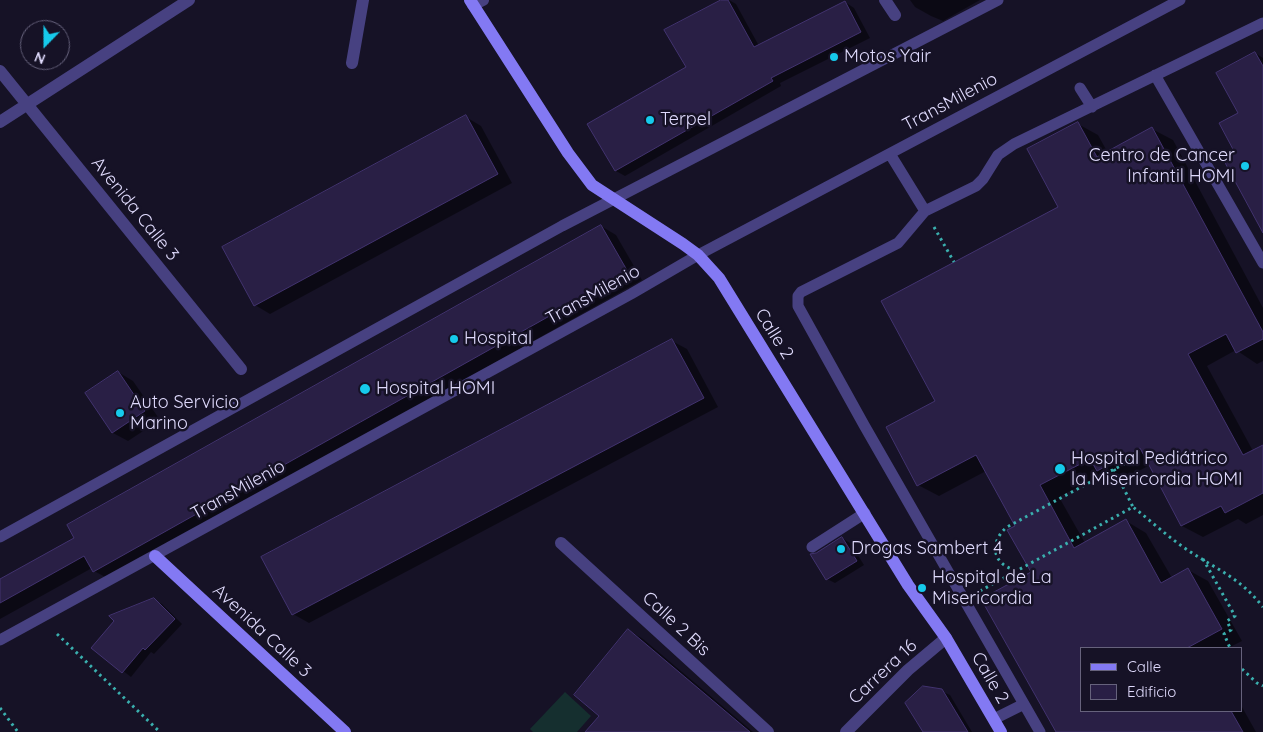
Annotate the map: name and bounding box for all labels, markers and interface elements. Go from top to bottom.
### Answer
north arrow [20,20,70,70]
place label: Motos Yair [844,46,931,68]
text: N [32,48,48,68]
marker: Motos Yair [828,51,840,63]
street label: TransMilenio [899,68,1001,136]
place label: Terpel [660,109,711,131]
marker: Terpel [644,114,656,126]
place label: Centro de Cancer Infantil HOMI [1089,145,1235,188]
street label: Avenida Calle 3 [87,153,183,265]
marker: Centro de Cancer Infantil HOMI [1239,160,1251,172]
street label: TransMilenio [542,260,644,330]
street label: Calle 2 [750,305,798,363]
place label: Hospital [464,328,532,350]
marker: Hospital [448,333,460,345]
place label: Hospital HOMI [376,378,495,400]
marker: Hospital HOMI [358,382,372,396]
place label: Auto Servicio Marino [130,392,239,434]
marker: Auto Servicio Marino [114,407,126,419]
place label: Hospital Pediátrico la Misericordia HOMI [1071,448,1243,490]
street label: TransMilenio [187,455,289,525]
marker: Hospital Pediátrico la Misericordia HOMI [1053,462,1067,476]
place label: Drogas Sambert 4 [851,538,1003,560]
marker: Drogas Sambert 4 [835,543,847,555]
place label: Hospital de La Misericordia [932,567,1052,610]
street label: Avenida Calle 3 [208,580,316,682]
marker: Hospital de La Misericordia [916,582,928,594]
street label: Calle 2 Bis [638,587,714,661]
street label: Carrera 16 [844,635,922,709]
legend [1080,647,1243,712]
street label: Calle 2 [967,648,1013,708]
text: Calle [1127,657,1161,676]
text: Edificio [1127,682,1176,701]

